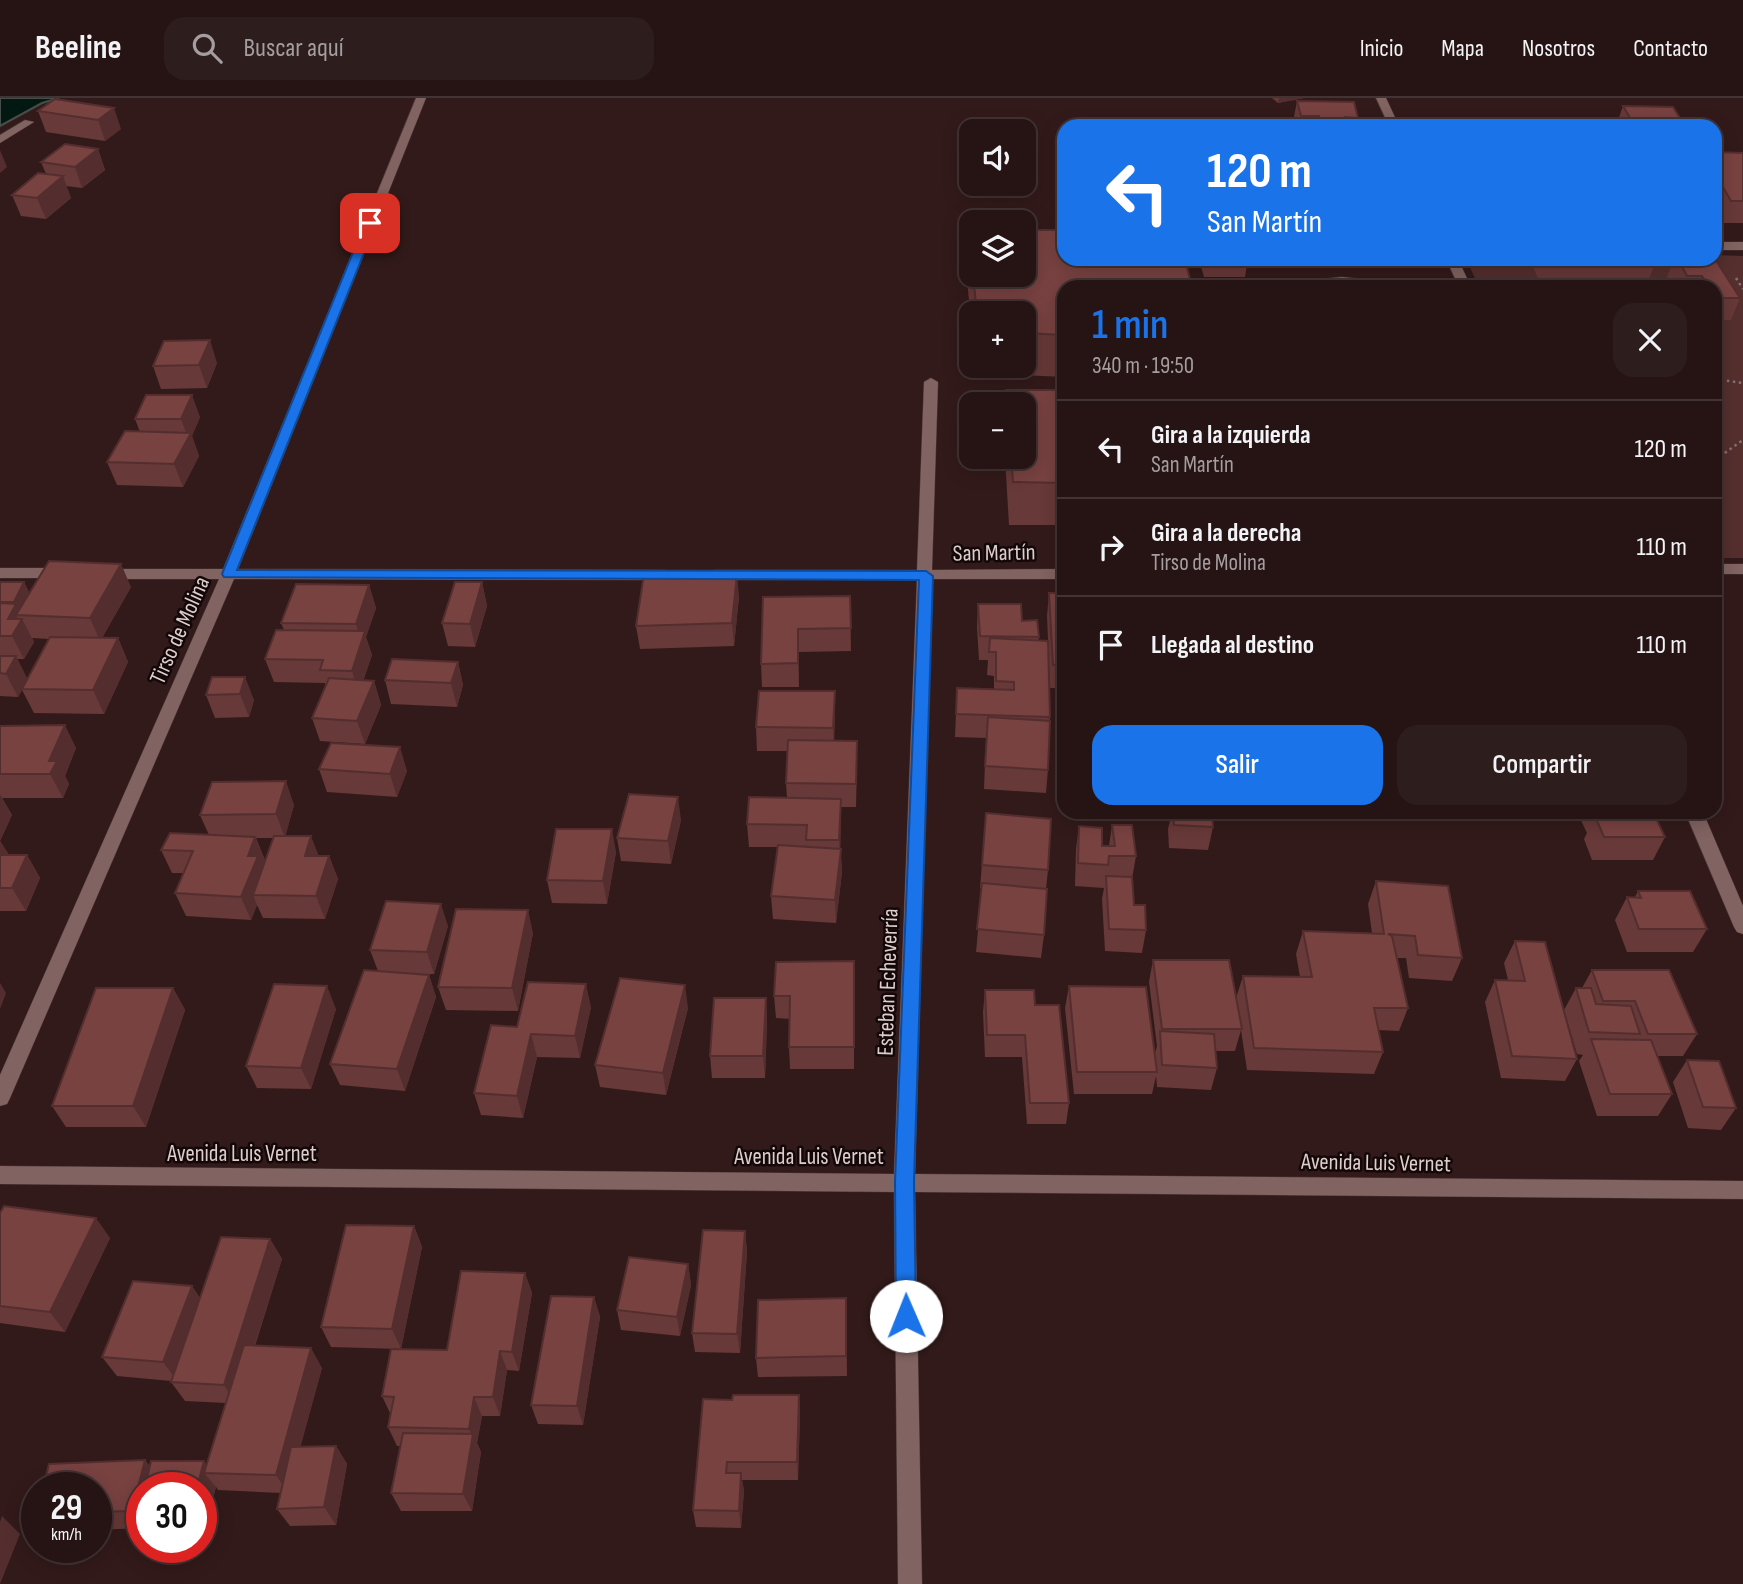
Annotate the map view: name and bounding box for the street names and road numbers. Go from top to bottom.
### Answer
street label: San Martín [952,538,1036,568]
street label: Tirso de Molina [144,572,216,689]
street label: Esteban Echeverría [871,908,905,1056]
street label: Avenida Luis Vernet [166,1140,317,1168]
street label: Avenida Luis Vernet [733,1143,884,1171]
street label: Avenida Luis Vernet [1300,1148,1451,1178]

